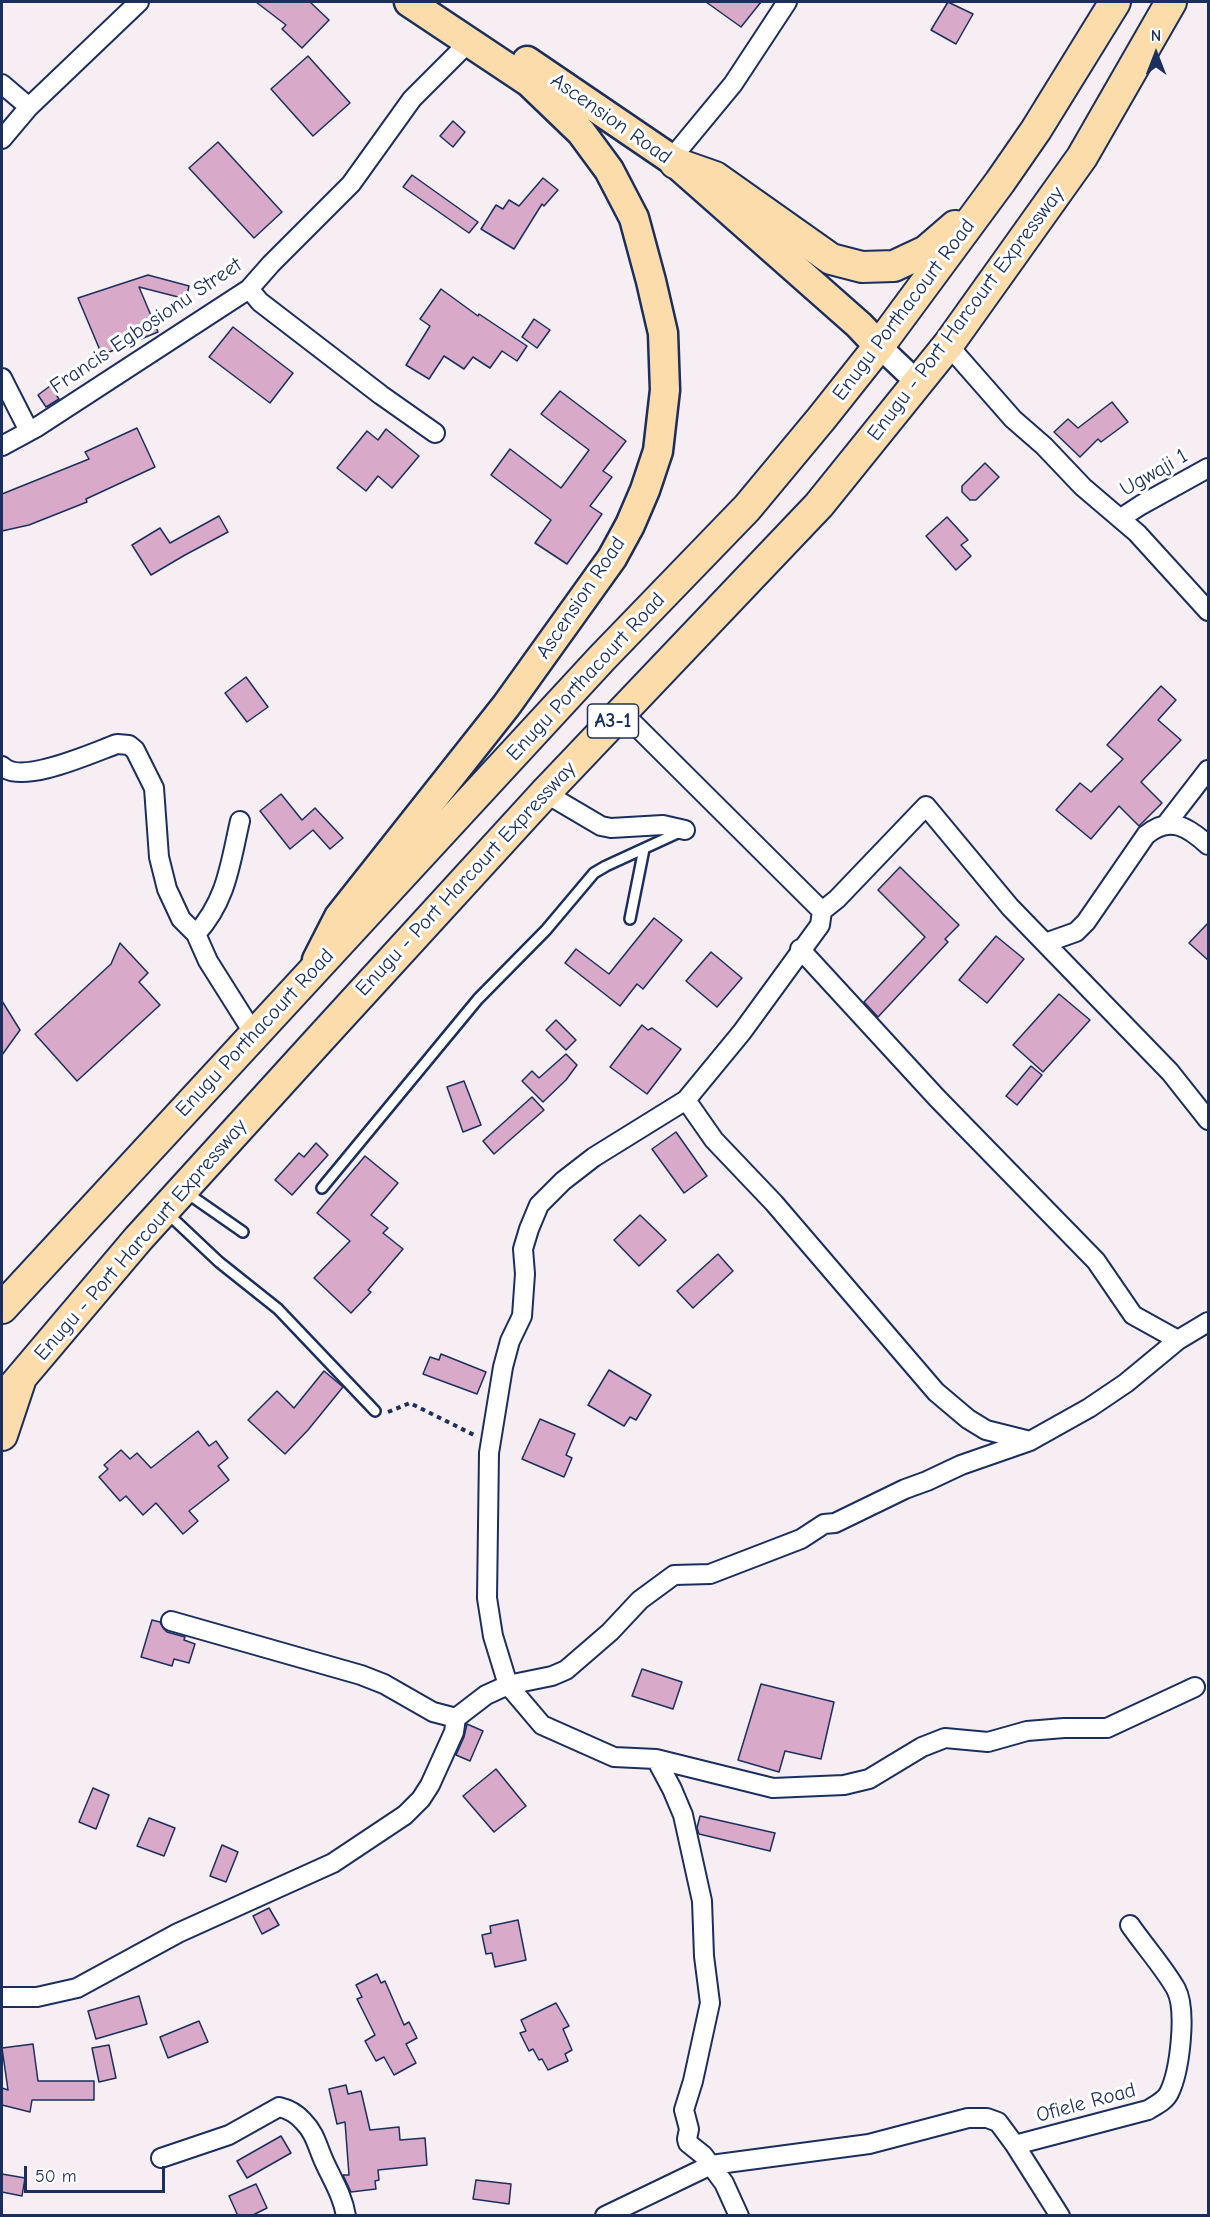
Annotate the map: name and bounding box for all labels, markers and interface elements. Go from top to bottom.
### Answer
north arrow [1126,24,1186,84]
text: N [1151,27,1161,45]
street label: Ascension Road [546,68,676,170]
street label: Enugu - Port Harcourt Expressway [862,182,1070,446]
street label: Enugu Porthacourt Road [827,214,981,406]
street label: Francis Egbosionu Street [45,252,247,400]
street label: Ugwaji 1 [1116,444,1192,502]
street label: Ascension Road [531,532,631,664]
street label: Enugu Porthacourt Road [501,588,671,766]
road number: A3-1 [588,704,638,738]
street label: Enugu - Port Harcourt Expressway [350,756,582,1002]
street label: Enugu Porthacourt Road [170,944,340,1122]
street label: Enugu - Port Harcourt Expressway [29,1114,253,1366]
street label: Ofiele Road [1033,2078,1139,2128]
scale bar [27,2154,168,2192]
text: 50 m [35,2166,77,2187]

